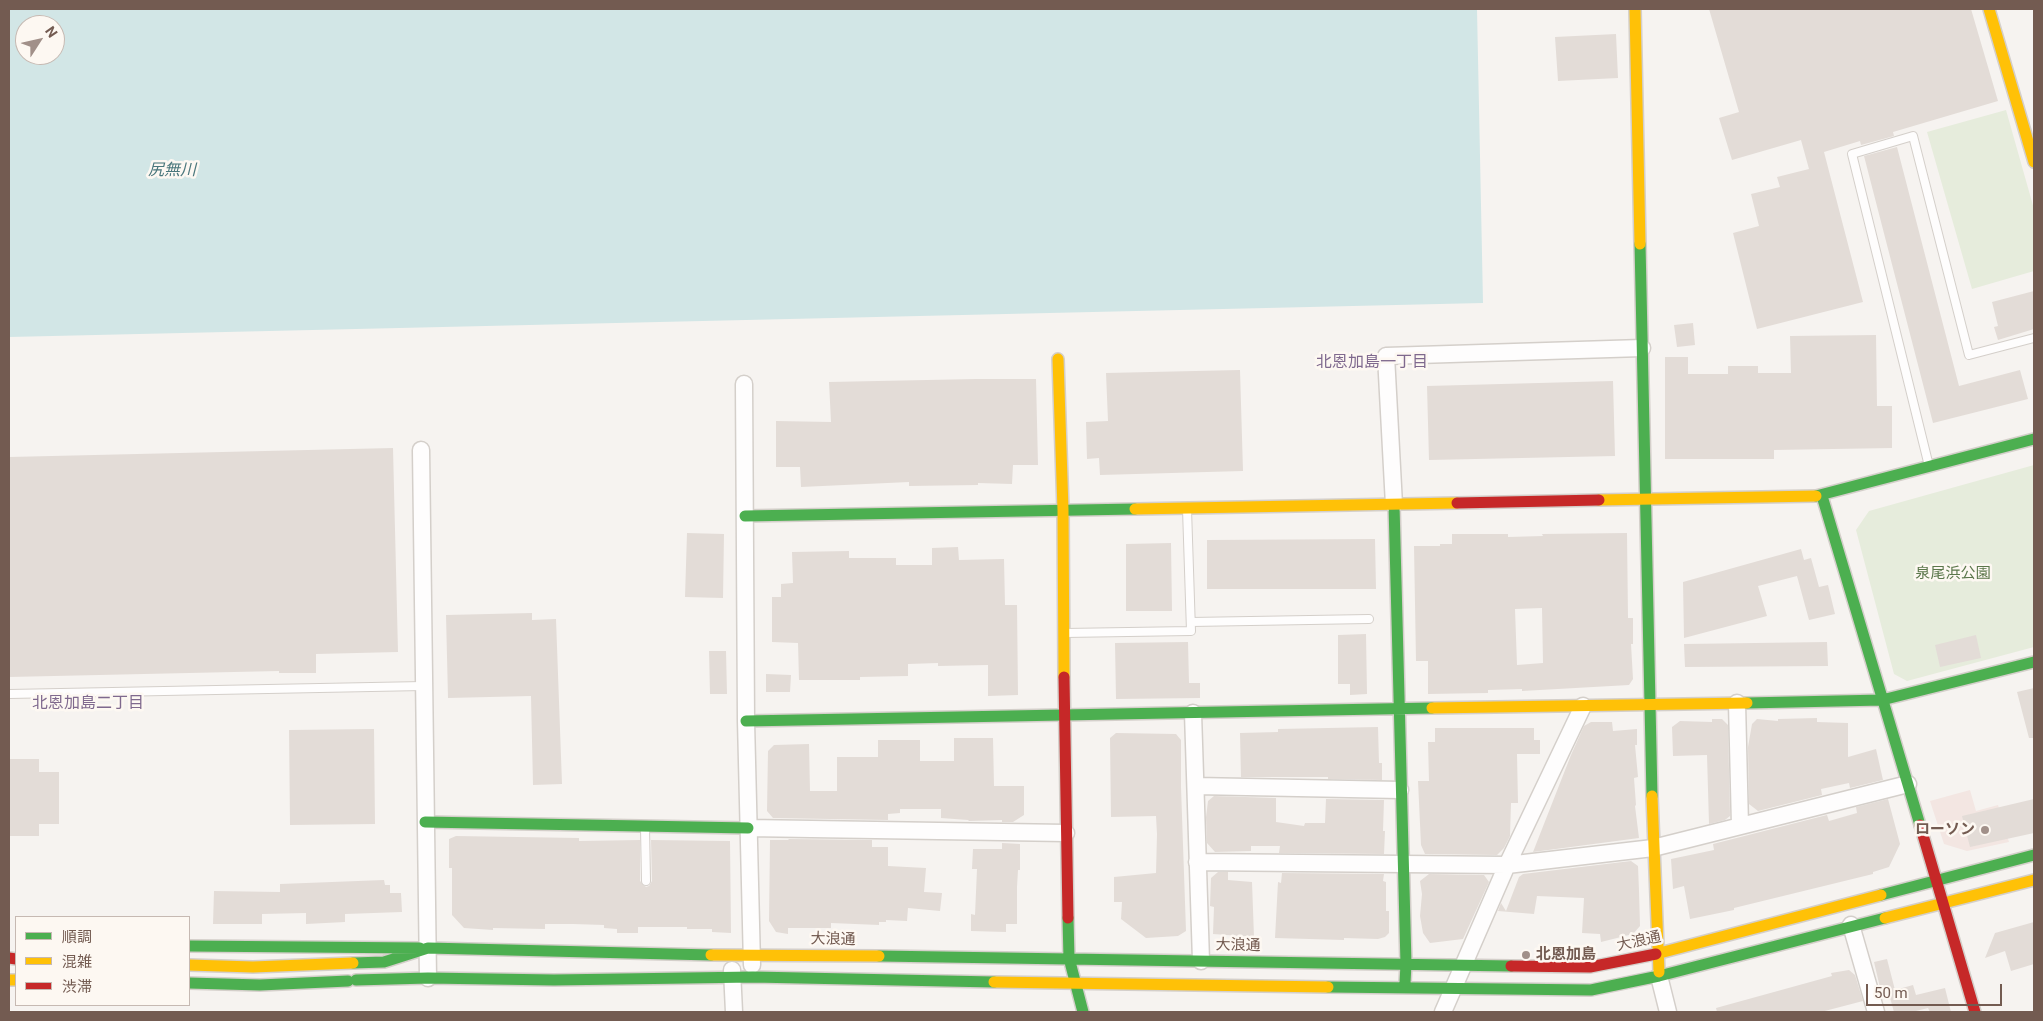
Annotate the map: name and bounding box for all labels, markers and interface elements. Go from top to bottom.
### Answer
north arrow [15,15,65,65]
text: N [42,23,61,41]
water label: 尻無川 [148,161,196,181]
district label: 北恩加島一丁目 [1316,353,1428,373]
park label: 泉尾浜公園 [1916,565,1990,583]
district label: 北恩加島二丁目 [32,694,144,714]
place label: ローソン [1915,821,1975,839]
marker: ローソン [1979,824,1991,836]
legend [15,916,190,1006]
text: 順調 [62,928,92,946]
street label: 大浪通 [1615,929,1663,955]
street label: 大浪通 [810,931,856,949]
street label: 大浪通 [1215,937,1261,955]
place label: 北恩加島 [1536,946,1596,964]
marker: 北恩加島 [1520,949,1532,961]
text: 混雑 [62,953,92,971]
scale bar [1868,974,2004,1006]
text: 渋滞 [62,978,92,996]
text: 50 m [1874,984,1908,1002]

